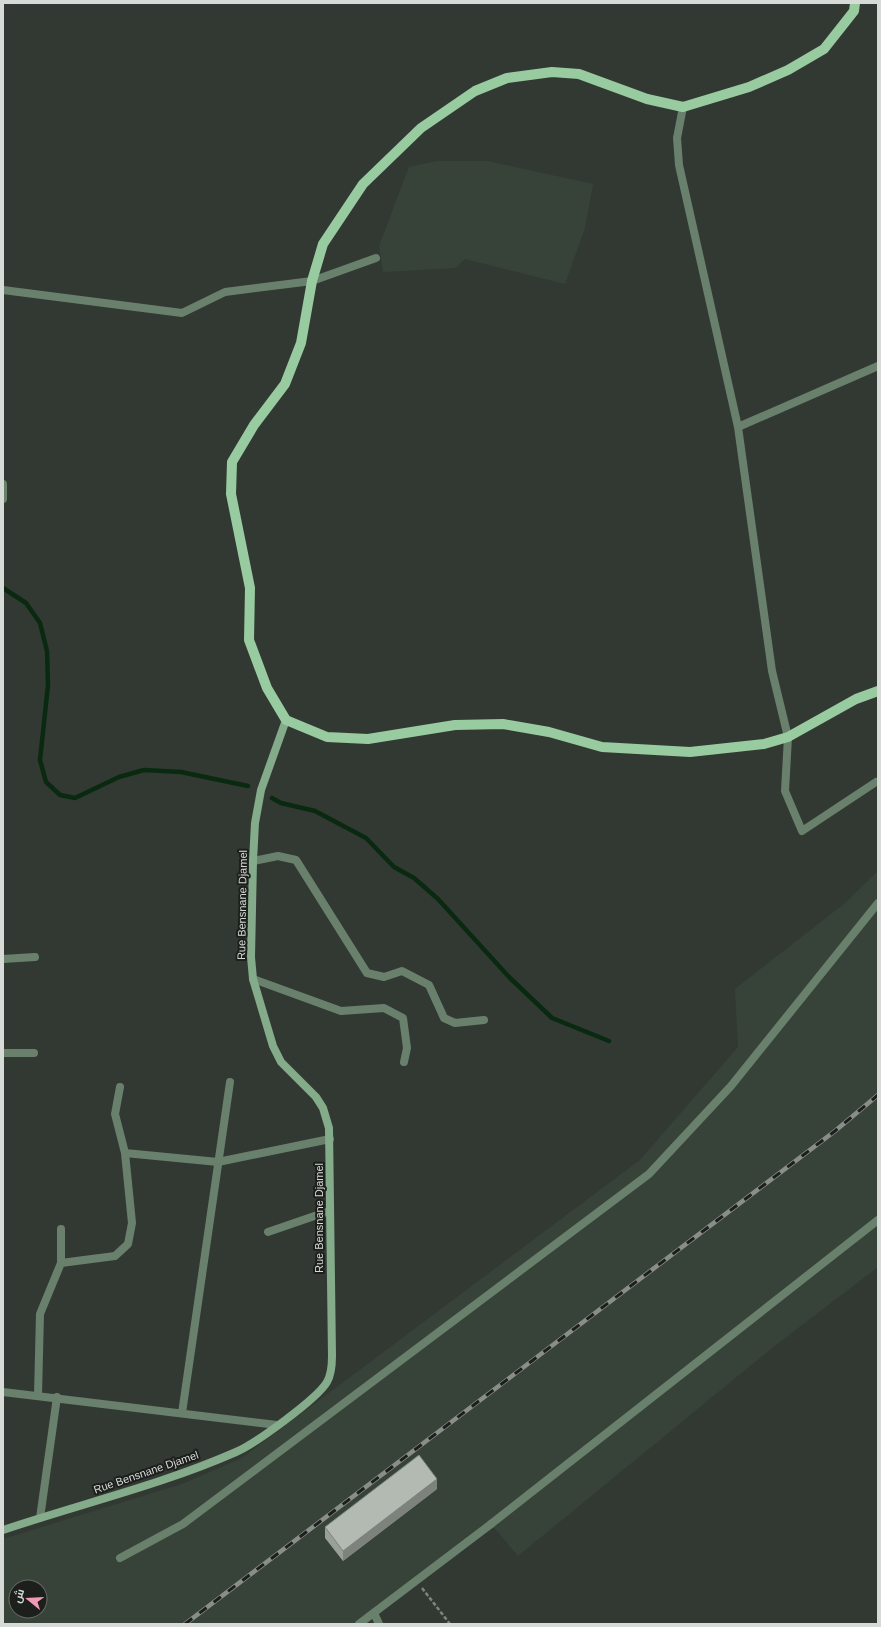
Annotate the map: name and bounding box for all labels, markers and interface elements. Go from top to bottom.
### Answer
street label: Rue Bensnane Djamel [235,850,249,960]
street label: Rue Bensnane Djamel [313,1163,325,1273]
street label: Rue Bensnane Djamel [92,1448,200,1496]
north arrow [8,1579,48,1619]
text: ش [11,1587,27,1605]

